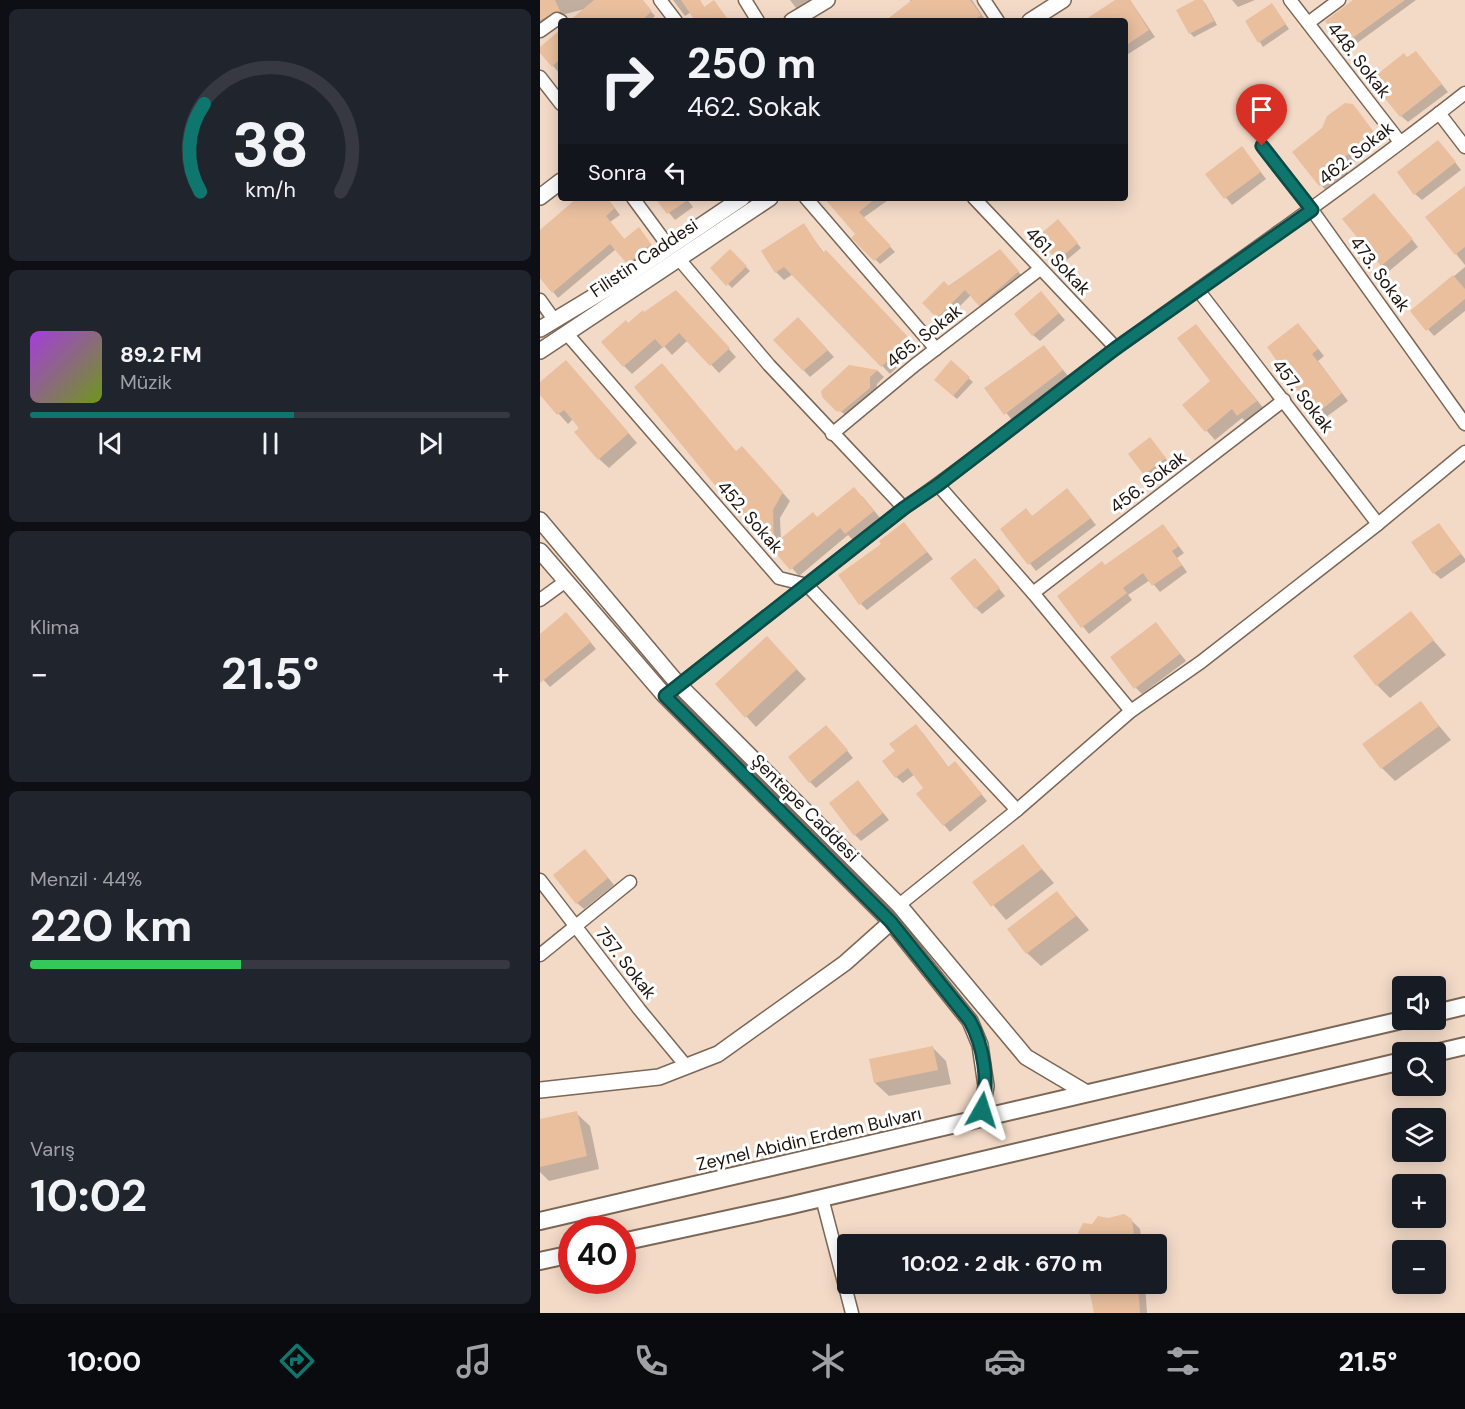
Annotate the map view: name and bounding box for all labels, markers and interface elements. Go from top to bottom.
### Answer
street label: 448. Sokak [1322,17,1396,103]
text: 250 m [687,36,816,91]
icon: right [588,42,666,120]
pin [1236,84,1287,146]
text: 462. Sokak [687,89,821,124]
icon: arrive [1245,93,1278,126]
text: 38 [231,104,309,185]
street label: 462. Sokak [1313,116,1399,190]
icon: left [659,156,692,189]
text: Sonra [588,158,647,187]
text: km/h [245,176,295,204]
street label: Filistin Caddesi [585,213,703,303]
street label: 461. Sokak [1020,222,1096,300]
street label: 473. Sokak [1344,231,1416,317]
street label: 465. Sokak [881,299,967,373]
text: 89.2 FM [120,340,202,369]
street label: 457. Sokak [1267,354,1339,438]
text: Müzik [120,369,172,395]
icon: previous [94,427,127,460]
icon: pause [254,427,287,460]
icon: next [414,427,447,460]
street label: 456. Sokak [1105,445,1191,519]
street label: 452. Sokak [712,475,788,559]
text: Klima [30,614,79,640]
text: 21.5° [221,644,319,703]
text: − [30,652,48,695]
text: + [492,652,510,695]
street label: Şentepe Caddesi [746,749,864,867]
text: Menzil · 44% [30,866,142,892]
text: 220 km [30,896,192,955]
street label: 757. Sokak [590,922,662,1004]
map controls [1392,976,1446,1294]
button: sound [1392,976,1446,1030]
button: search [1392,1042,1446,1096]
position arrow [950,1078,1014,1142]
street label: Zeynel Abidin Erdem Bulvarı [694,1101,924,1177]
button: layers [1392,1108,1446,1162]
text: Varış [30,1136,75,1162]
text: 10:02 [30,1166,147,1225]
button: + [1392,1174,1446,1228]
speed limit sign: 40 [558,1216,636,1294]
button: − [1392,1240,1446,1294]
text: 10:02 · 2 dk · 670 m [902,1249,1102,1278]
icon: directions [276,1340,318,1382]
icon: music [453,1340,495,1382]
icon: phone [630,1340,672,1382]
icon: climate [807,1340,849,1382]
icon: car [984,1340,1026,1382]
icon: filters [1162,1340,1204,1382]
text: 10:00 [68,1344,141,1379]
text: 21.5° [1339,1344,1397,1379]

